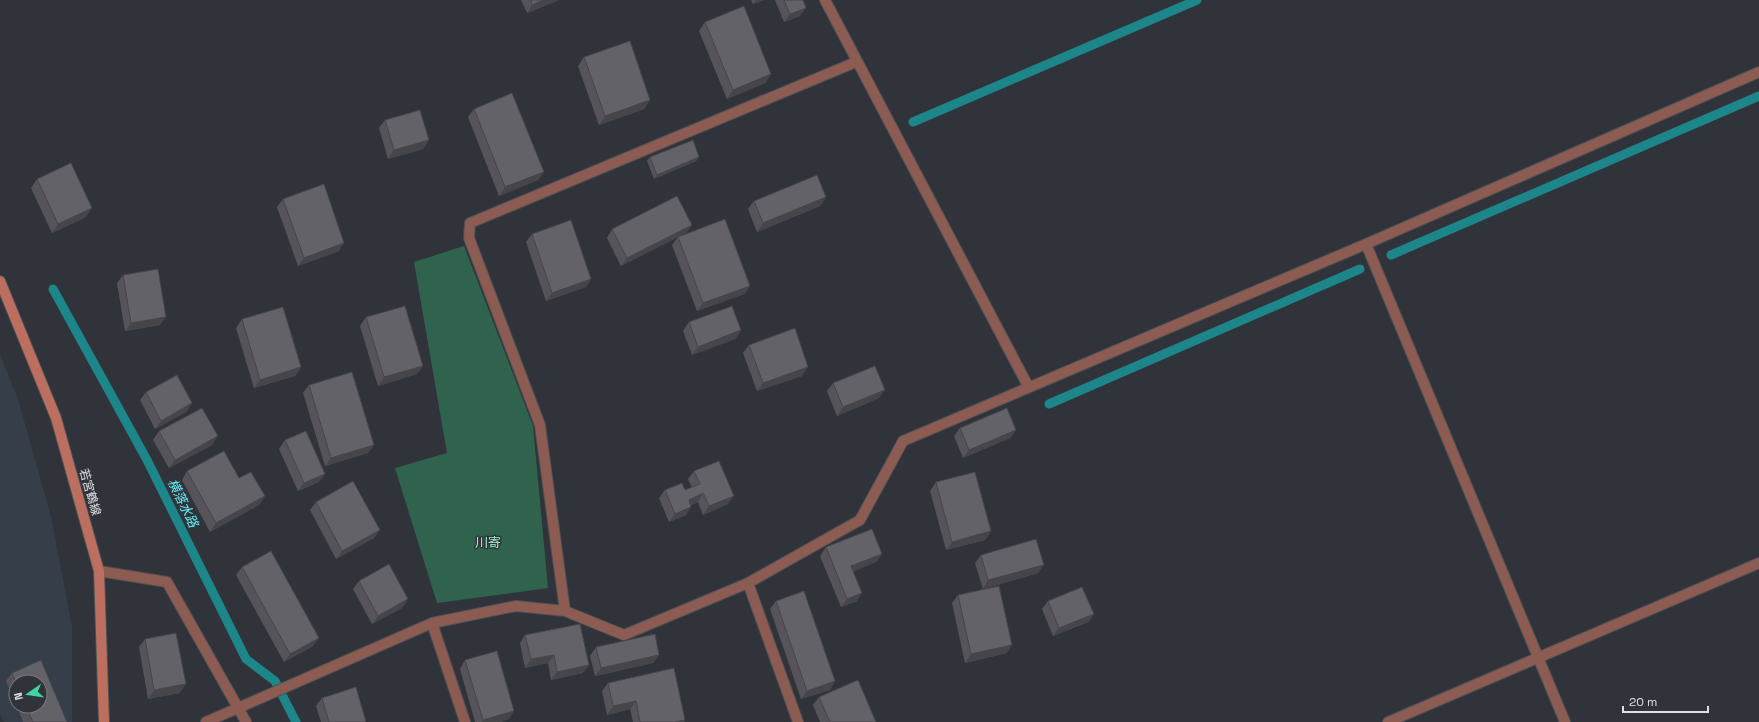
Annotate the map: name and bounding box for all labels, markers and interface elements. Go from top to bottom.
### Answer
street label: 若宮鶴線 [76,467,104,517]
water label: 横落水路 [164,476,202,531]
district label: 川寄 [475,534,501,551]
north arrow [8,674,48,714]
scale bar [1623,688,1708,714]
text: N [11,691,26,701]
text: 20 m [1629,694,1657,710]

